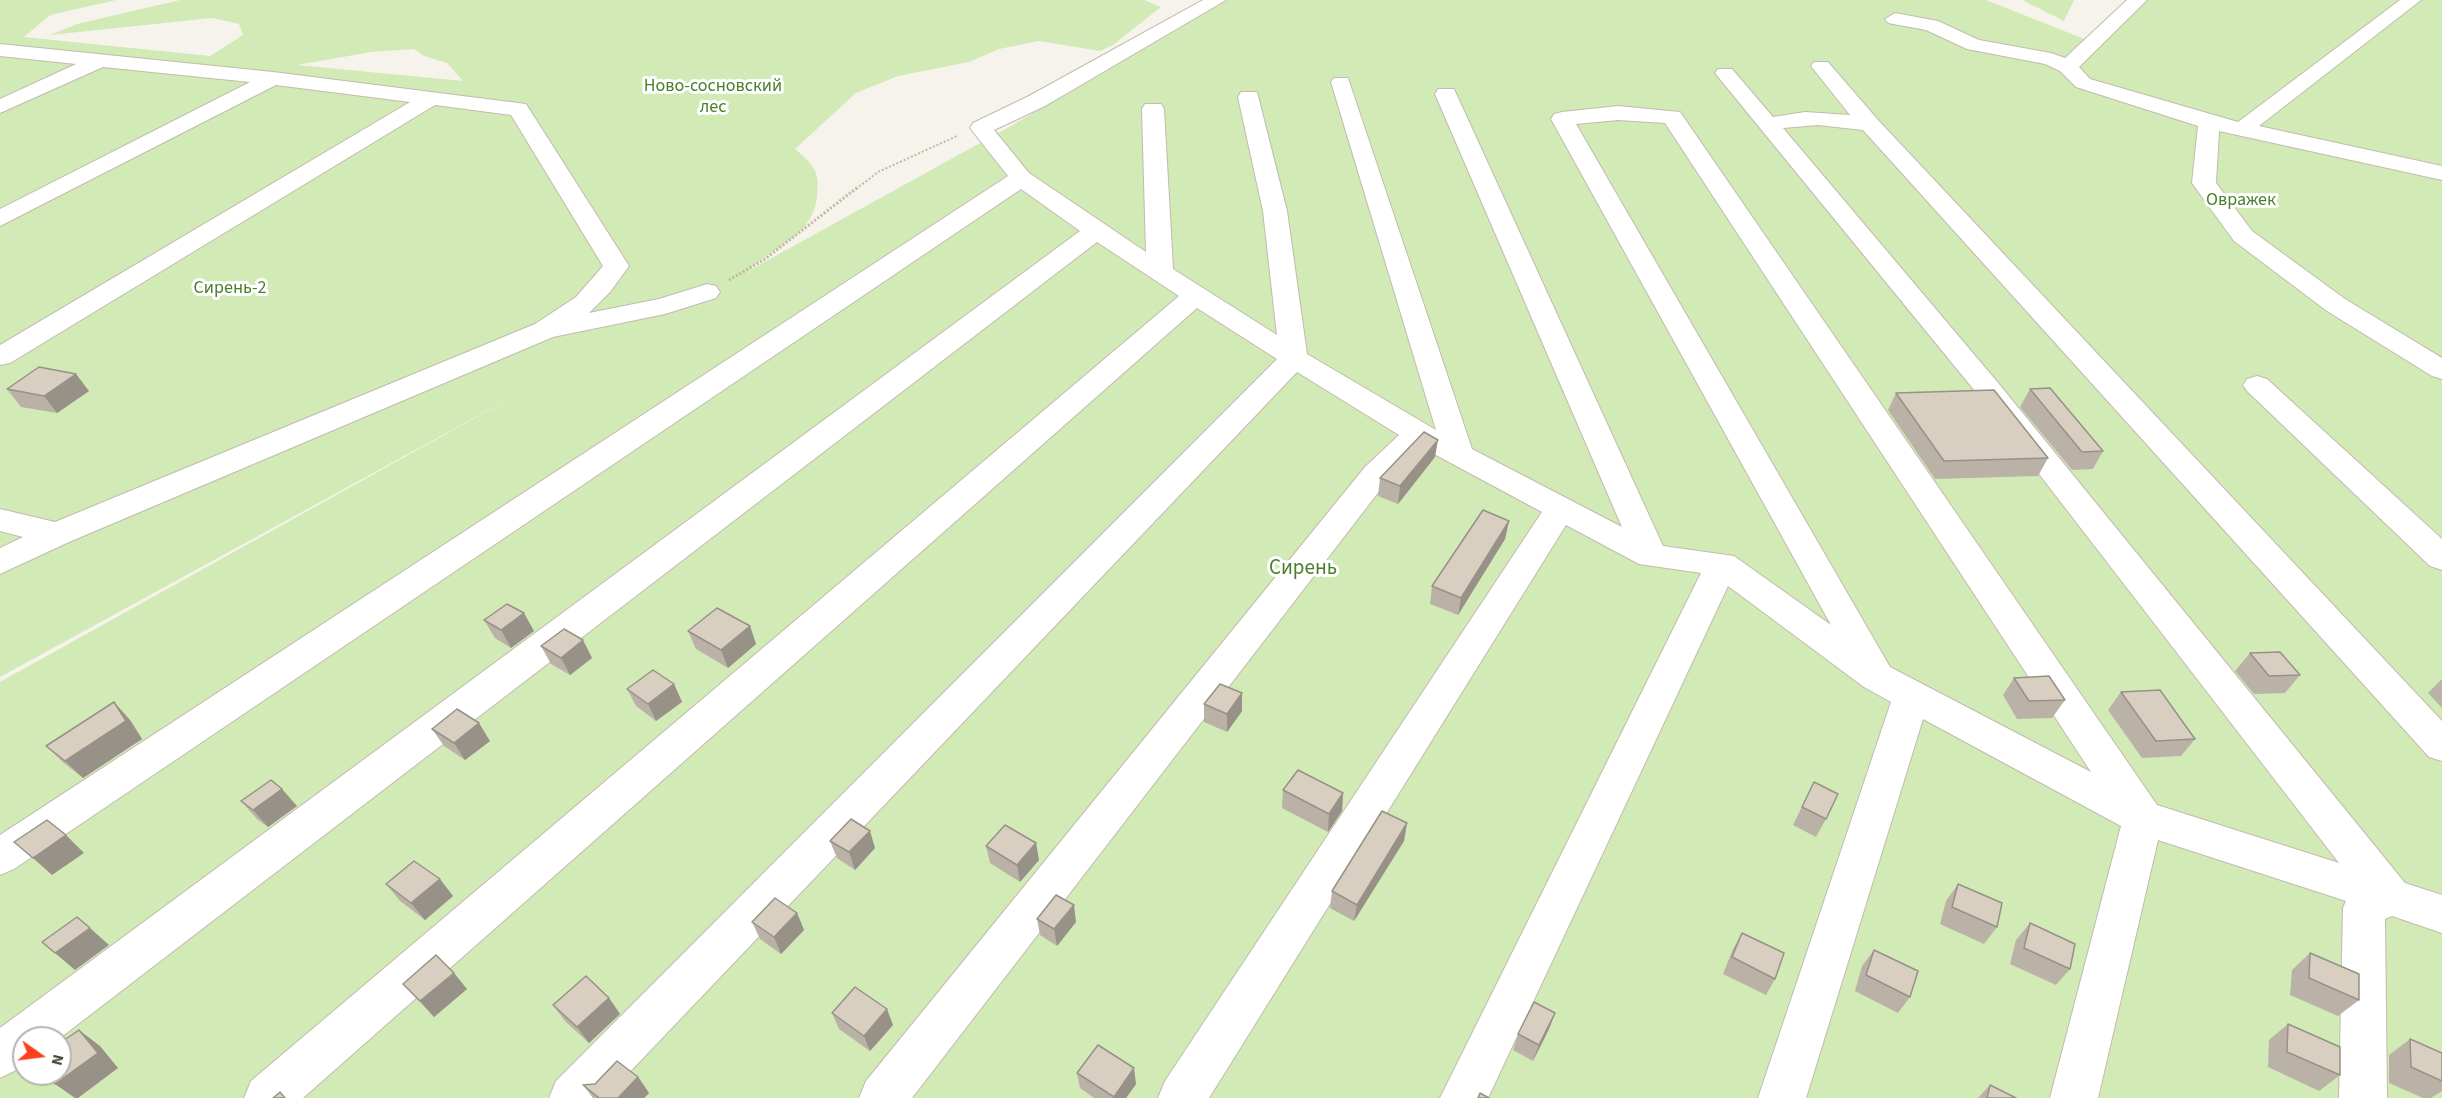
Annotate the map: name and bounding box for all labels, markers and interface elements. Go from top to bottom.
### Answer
park label: Ново-сосновский лес [644,76,782,118]
park label: Овражек [2206,190,2276,212]
park label: Сирень-2 [194,278,266,300]
park label: Сирень [1269,556,1337,582]
north arrow [12,1026,72,1086]
text: N [46,1052,69,1068]

